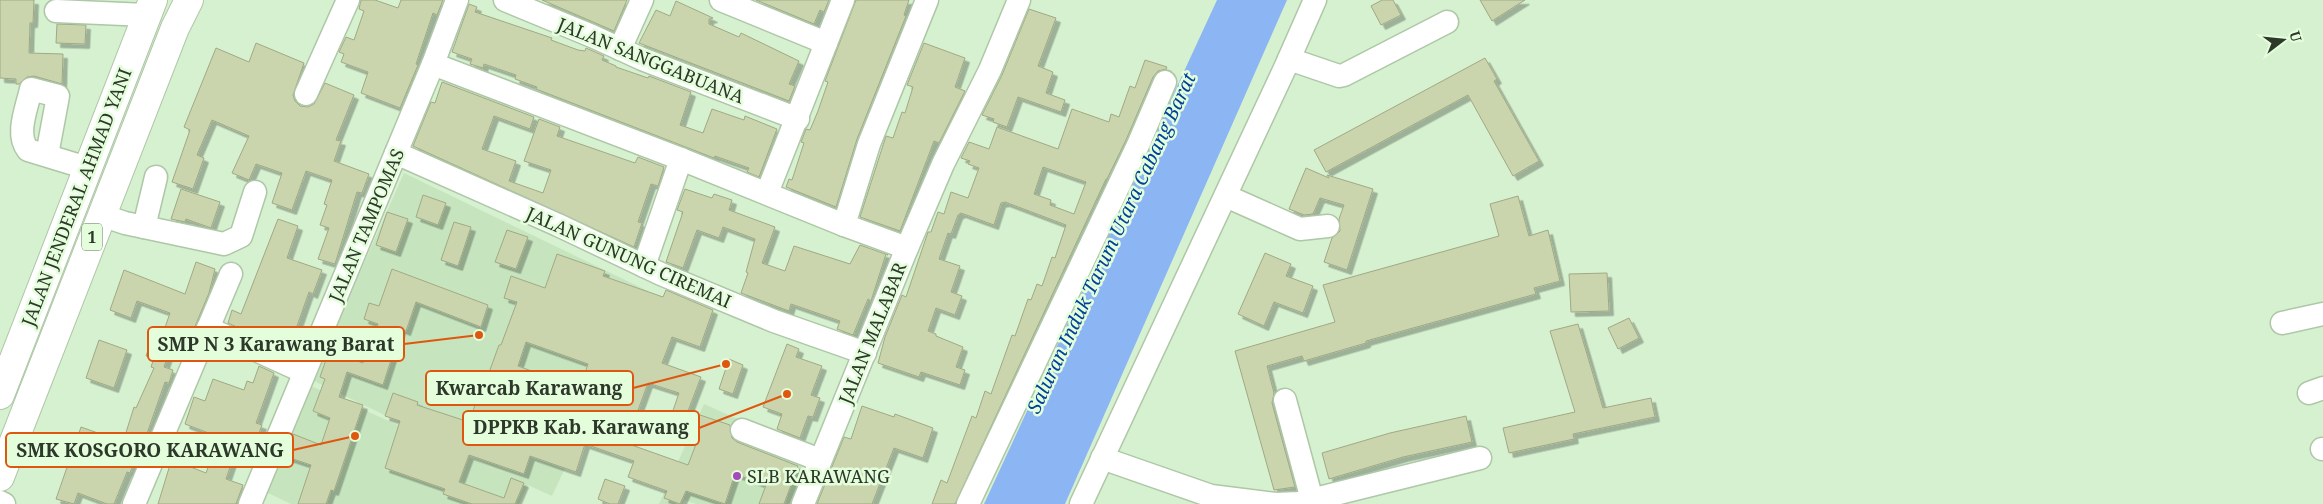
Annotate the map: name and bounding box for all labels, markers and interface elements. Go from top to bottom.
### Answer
street label: JALAN SANGGABUANA [553,11,748,109]
north arrow [2258,15,2308,65]
text: U [2285,29,2307,44]
street label: JALAN JENDERAL AHMAD YANI [15,64,136,331]
water label: Saluran Induk Tarum Utara Cabang Barat [1020,68,1202,417]
street label: JALAN TAMPOMAS [322,145,409,306]
street label: JALAN GUNUNG CIREMAI [522,200,735,313]
road number: 1 [82,223,102,250]
street label: JALAN MALABAR [832,258,911,408]
callout: SMP N 3 Karawang Barat [148,327,404,361]
text: SMP N 3 Karawang Barat [158,331,395,357]
callout: Kwarcab Karawang [426,371,633,405]
text: Kwarcab Karawang [436,375,623,401]
callout: DPPKB Kab. Karawang [463,411,699,445]
text: DPPKB Kab. Karawang [473,414,689,440]
callout: SMK KOSGORO KARAWANG [6,433,293,467]
text: SMK KOSGORO KARAWANG [16,437,284,463]
place label: SLB KARAWANG [747,464,890,488]
marker: SLB KARAWANG [731,470,743,482]

